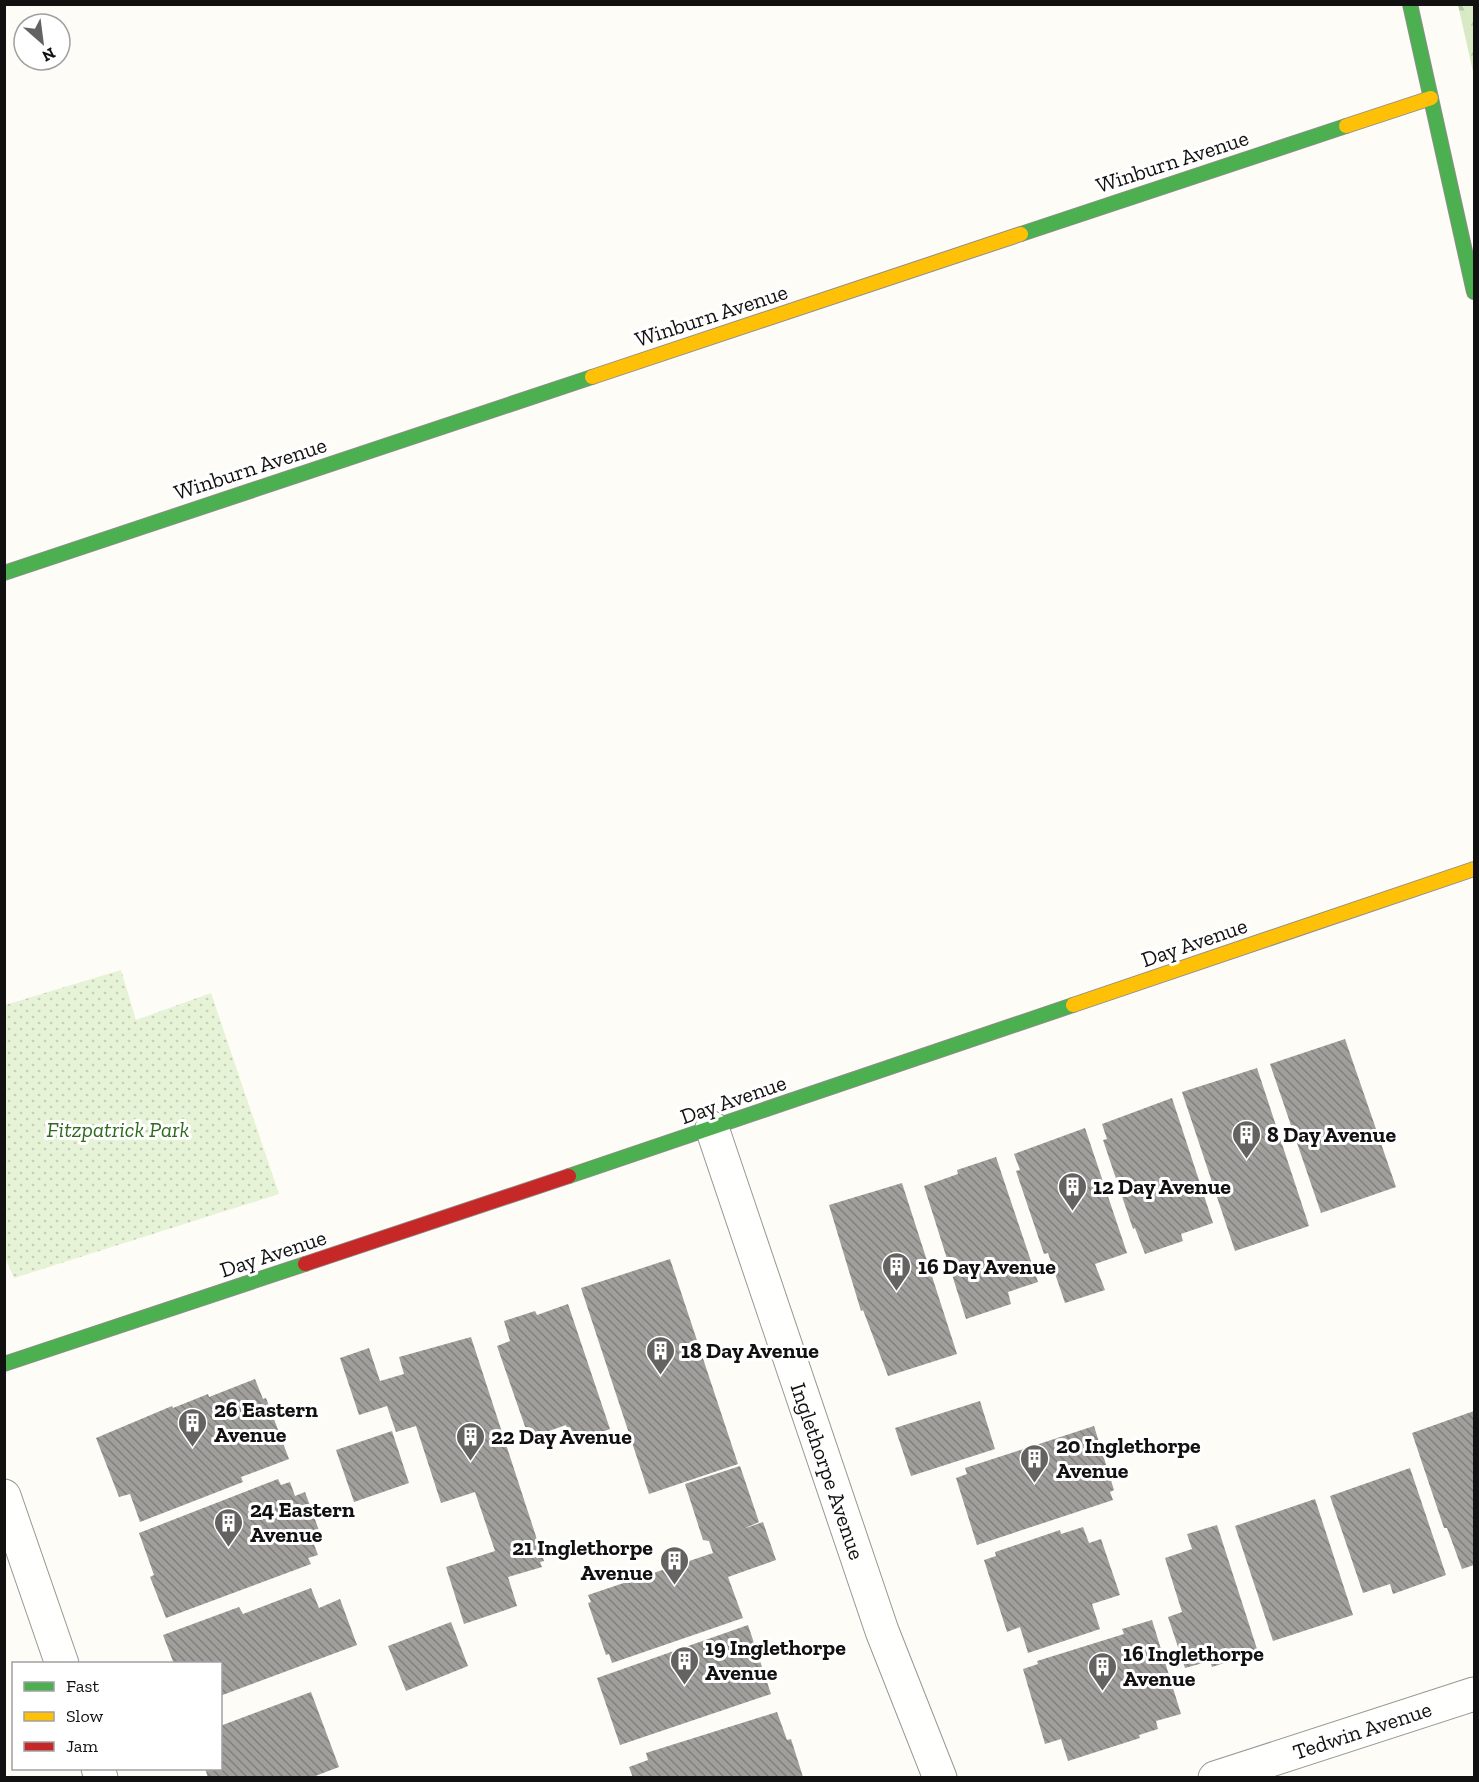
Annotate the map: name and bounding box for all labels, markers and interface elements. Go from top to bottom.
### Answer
north arrow [12,12,72,72]
text: N [39,44,59,66]
street label: Winburn Avenue [1092,124,1252,199]
street label: Winburn Avenue [631,278,791,353]
street label: Winburn Avenue [170,431,330,506]
street label: Day Avenue [1138,912,1251,973]
street label: Day Avenue [677,1069,790,1130]
park label: Fitzpatrick Park [47,1116,190,1143]
building icon: 8 Day Avenue [1230,1118,1262,1160]
place label: 8 Day Avenue [1267,1121,1396,1148]
building icon: 12 Day Avenue [1056,1170,1088,1212]
place label: 12 Day Avenue [1093,1173,1231,1200]
street label: Day Avenue [217,1224,330,1283]
building icon: 16 Day Avenue [881,1250,913,1292]
place label: 16 Day Avenue [918,1253,1056,1280]
building icon: 18 Day Avenue [644,1334,676,1376]
place label: 18 Day Avenue [681,1337,819,1364]
street label: Inglethorpe Avenue [785,1379,870,1563]
place label: 26 Eastern Avenue [214,1396,318,1448]
building icon: 26 Eastern Avenue [177,1406,209,1448]
building icon: 22 Day Avenue [454,1420,486,1462]
place label: 22 Day Avenue [491,1423,632,1450]
place label: 20 Inglethorpe Avenue [1056,1432,1201,1484]
building icon: 20 Inglethorpe Avenue [1019,1442,1051,1484]
place label: 24 Eastern Avenue [250,1496,355,1548]
building icon: 24 Eastern Avenue [213,1506,245,1548]
place label: 21 Inglethorpe Avenue [512,1534,653,1586]
building icon: 21 Inglethorpe Avenue [658,1544,690,1586]
place label: 19 Inglethorpe Avenue [705,1634,846,1686]
place label: 16 Inglethorpe Avenue [1123,1640,1264,1692]
building icon: 19 Inglethorpe Avenue [668,1644,700,1686]
building icon: 16 Inglethorpe Avenue [1086,1650,1118,1692]
legend [12,1662,222,1770]
text: Fast [66,1675,99,1697]
street label: Tedwin Avenue [1289,1695,1435,1766]
text: Slow [66,1705,103,1727]
text: Jam [66,1735,98,1757]

